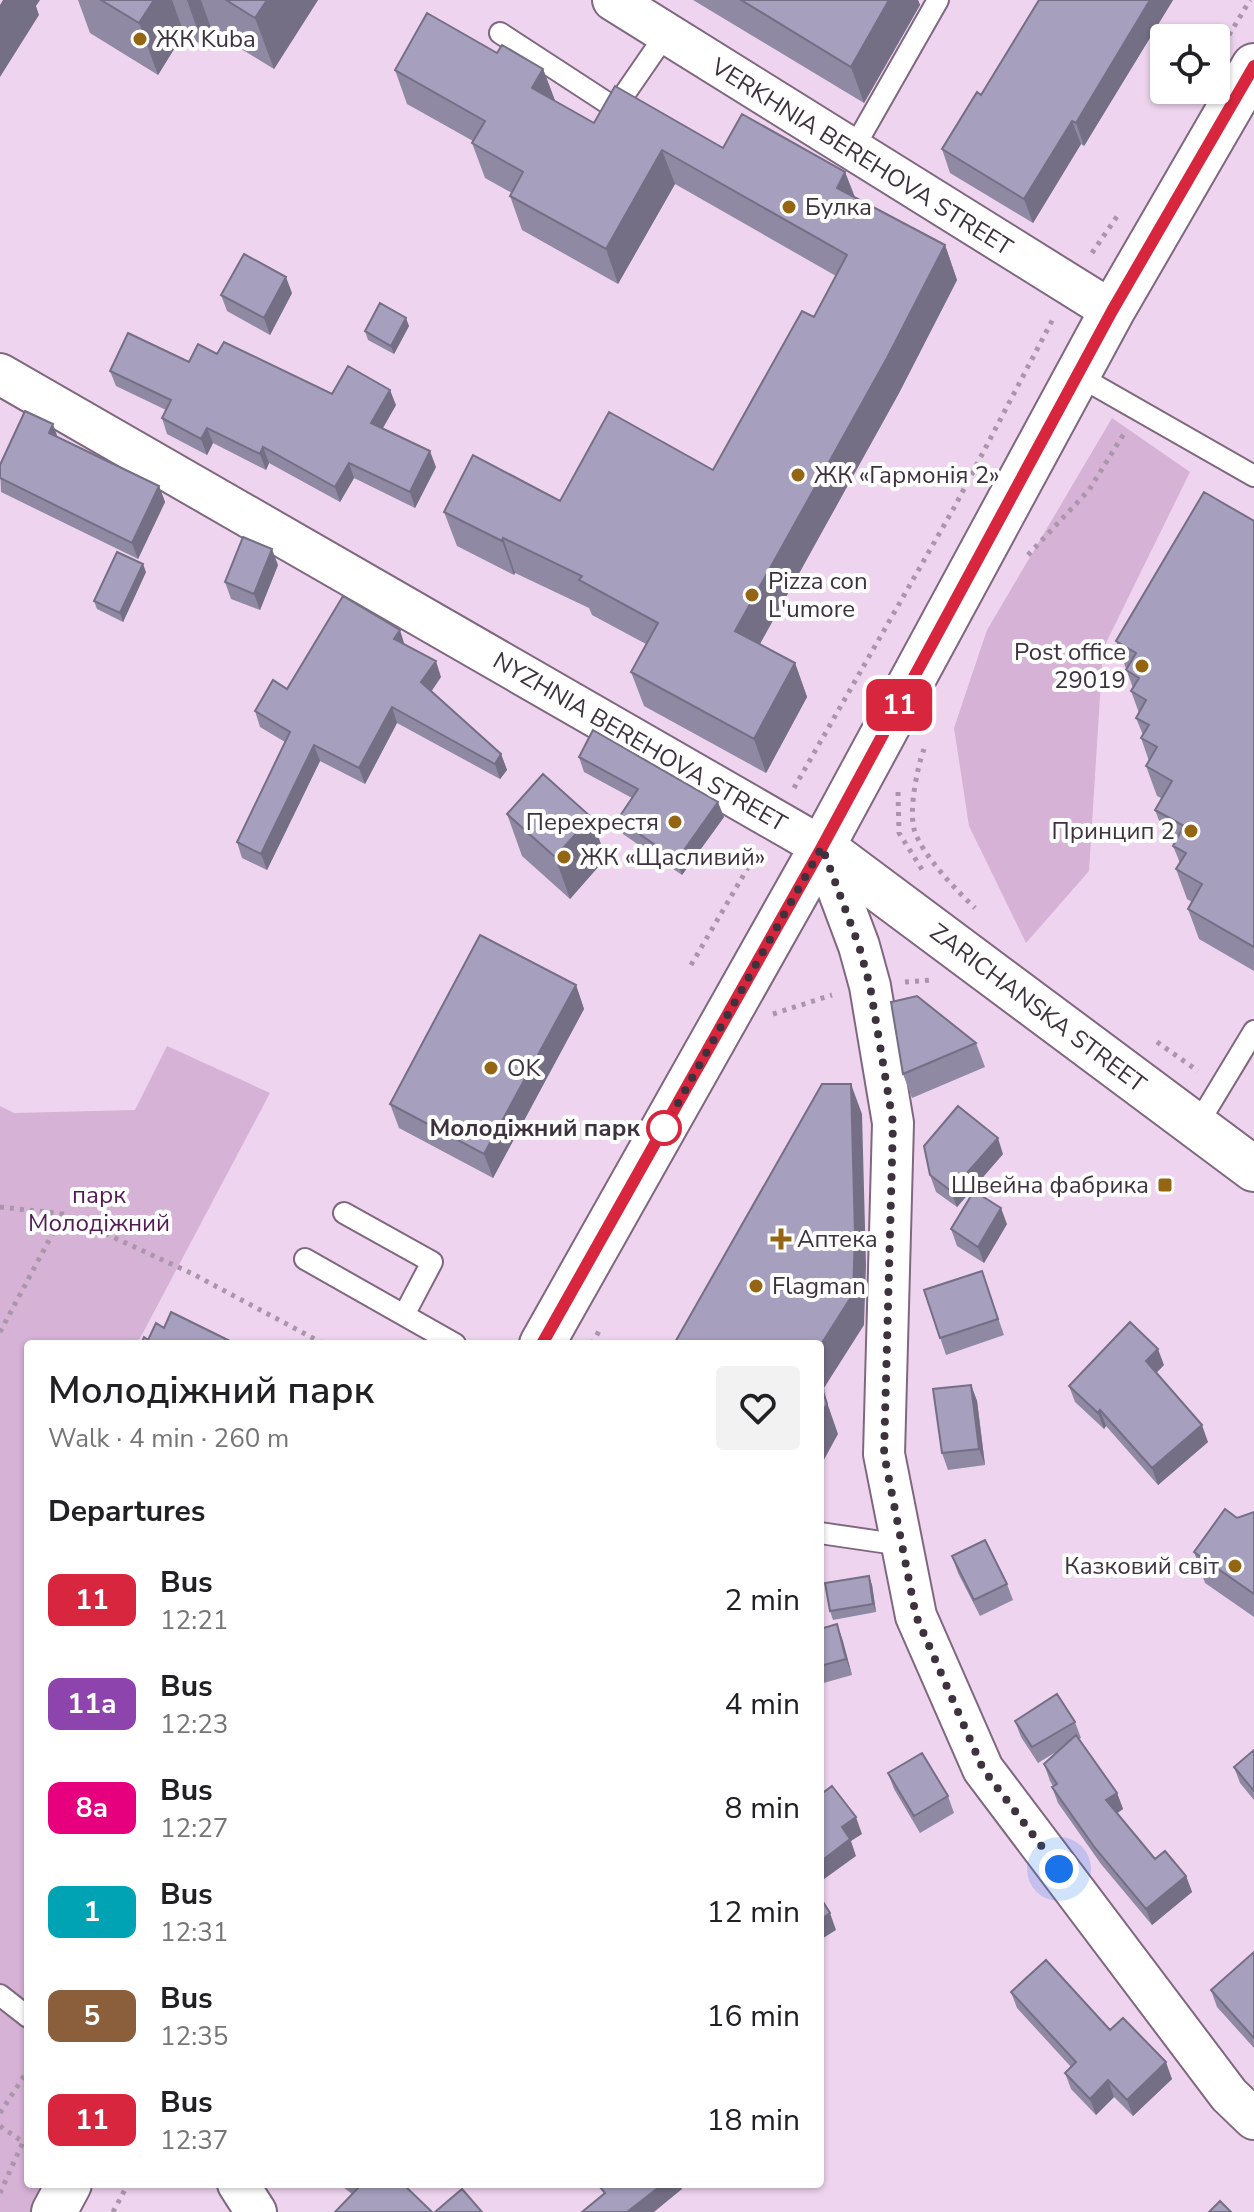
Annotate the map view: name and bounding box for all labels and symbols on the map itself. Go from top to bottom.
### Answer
place label: ЖК Kuba [156,23,256,55]
marker: ЖК Kuba [131,30,149,48]
street label: VERKHNIA BEREHOVA STREET [704,50,1019,264]
place label: Булка [805,191,872,223]
marker: Булка [780,198,798,216]
place label: ЖК «Гармонія 2» [814,459,1000,491]
marker: ЖК «Гармонія 2» [789,466,807,484]
place label: Pizza con L'umore [768,565,868,625]
marker: Pizza con L'umore [743,586,761,604]
place label: Post office 29019 [1014,636,1126,696]
street label: NYZHNIA BEREHOVA STREET [487,645,793,840]
marker: Post office 29019 [1133,657,1151,675]
line badge: 11 [863,679,935,731]
place label: Перехрестя [526,806,659,838]
marker: Перехрестя [666,813,684,831]
place label: Принцип 2 [1052,815,1175,847]
marker: Принцип 2 [1182,822,1200,840]
place label: ЖК «Щасливий» [580,841,765,873]
marker: ЖК «Щасливий» [555,848,573,866]
street label: ZARICHANSKA STREET [923,916,1153,1100]
place label: OK [507,1052,541,1084]
marker: OK [482,1059,500,1077]
marker: Молодіжний парк [647,1111,681,1145]
place label: Молодіжний парк [429,1112,641,1144]
place label: Швейна фабрика [951,1169,1149,1201]
marker: Швейна фабрика [1156,1176,1174,1194]
park label: парк Молодіжний [28,1179,170,1239]
place label: Аптека [797,1223,878,1255]
marker: Аптека [772,1230,790,1248]
place label: Flagman [772,1270,866,1302]
marker: Flagman [747,1277,765,1295]
place label: Казковий світ [1064,1550,1219,1582]
marker: Казковий світ [1226,1557,1244,1575]
your location [1039,1849,1079,1889]

